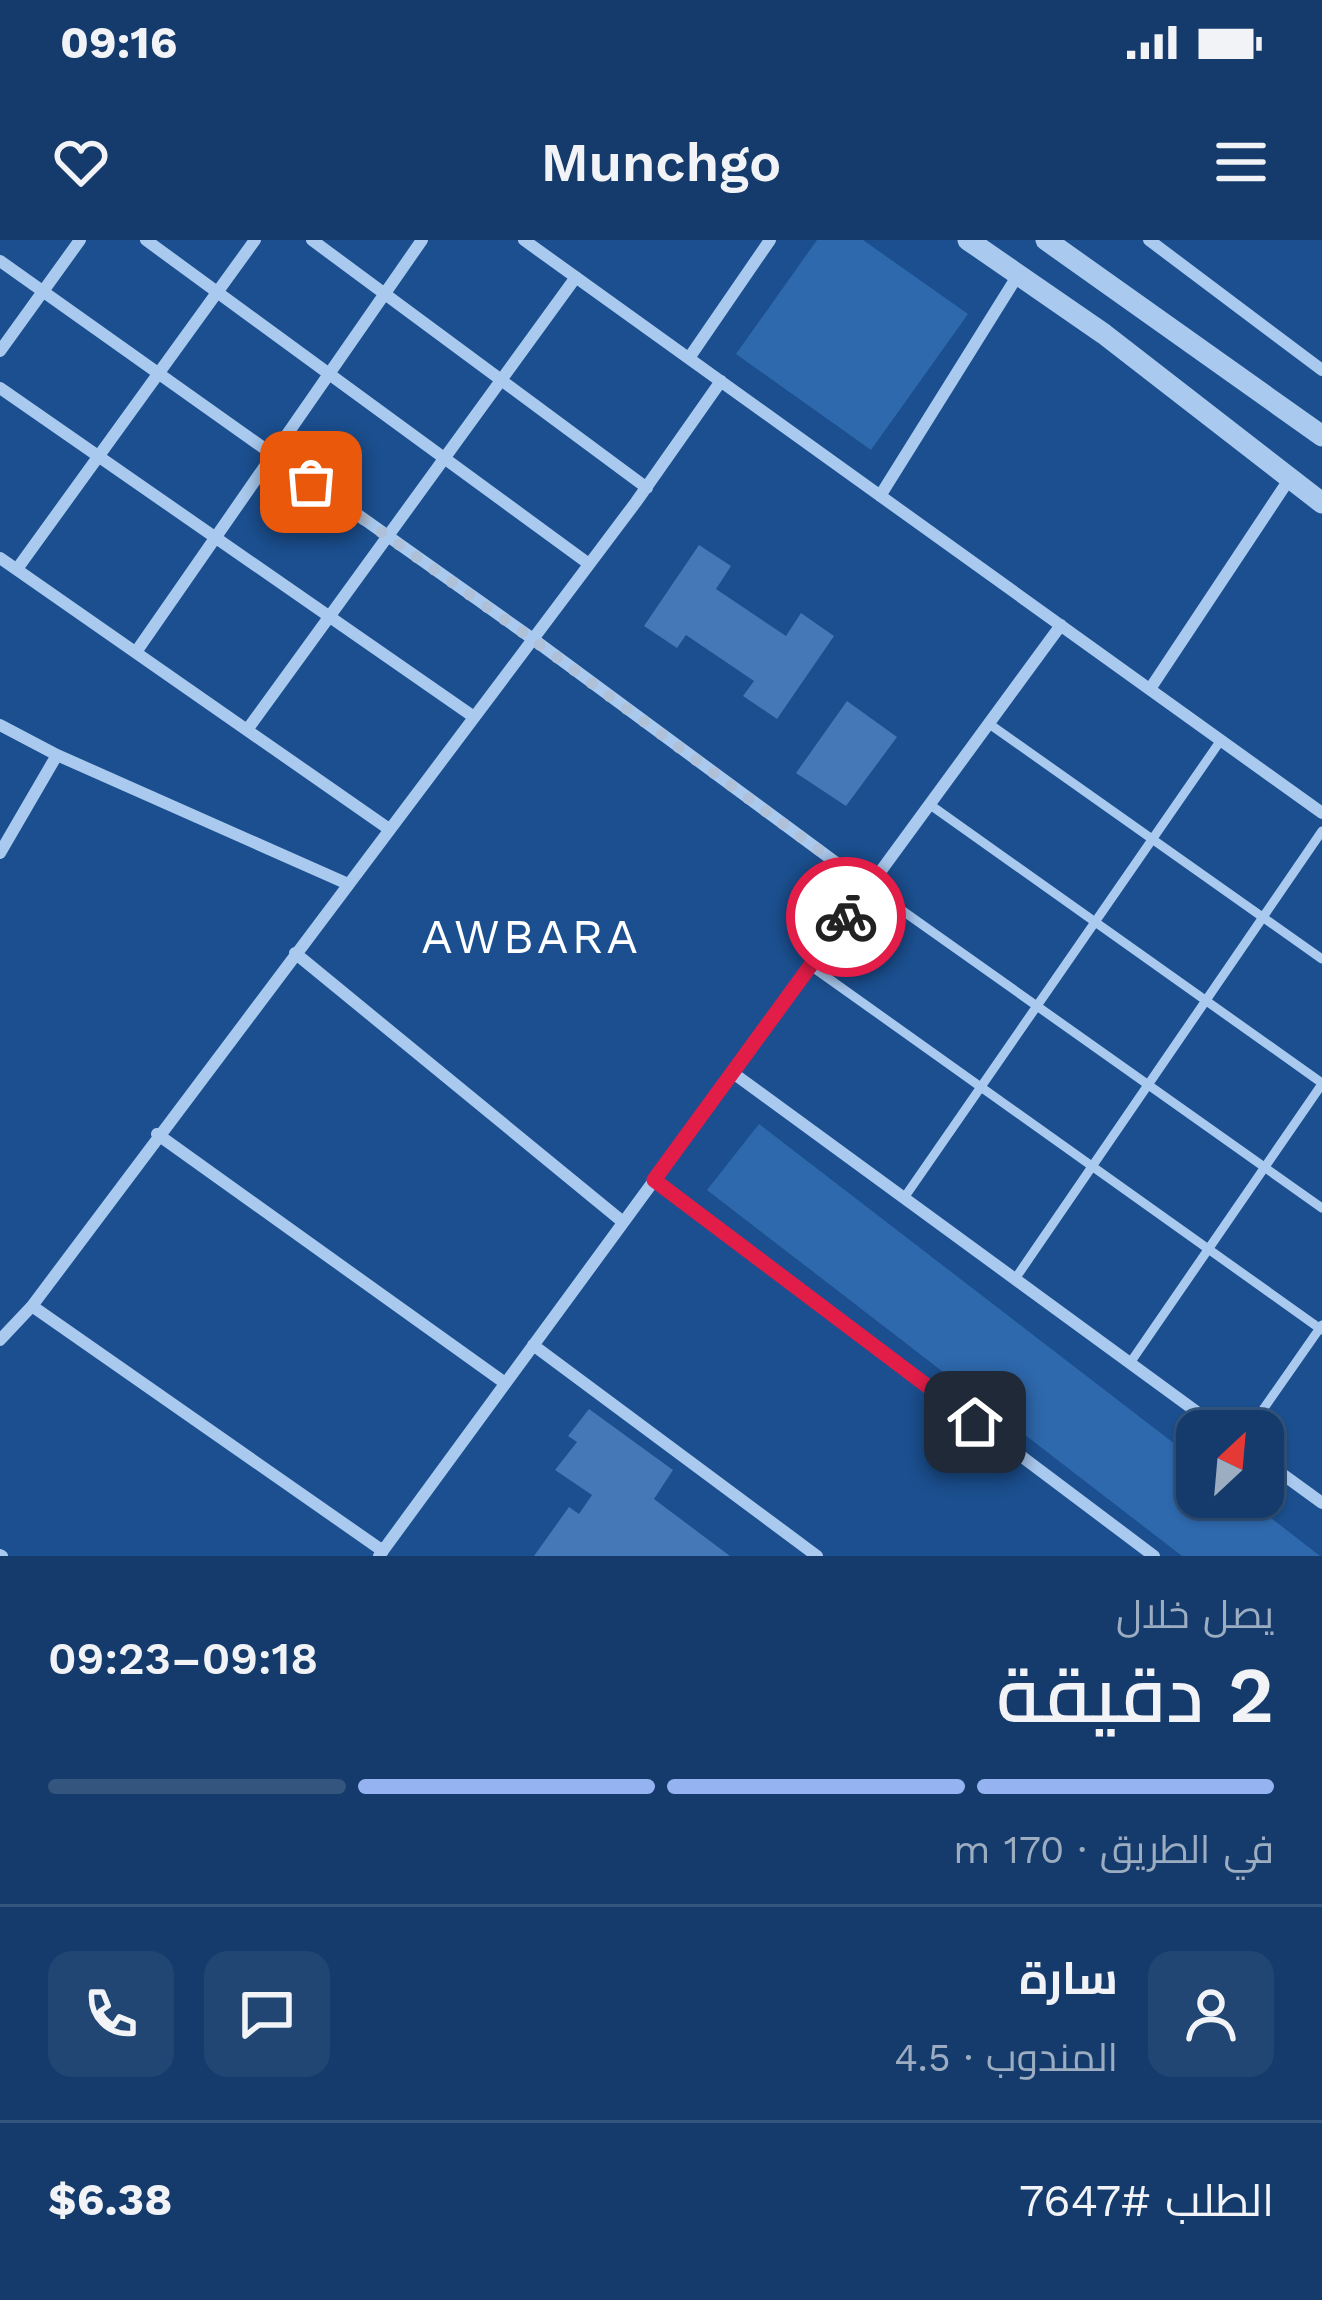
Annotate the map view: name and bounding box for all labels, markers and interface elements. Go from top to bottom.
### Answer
text: 09:16 [60,16,177,69]
icon: heart [48,129,114,195]
icon: menu [1208,129,1274,195]
text: Munchgo [541,131,781,194]
pin [260,431,362,533]
icon: bag [278,449,344,515]
courier [786,857,906,977]
icon: bike [813,884,879,950]
district label: AWBARA [421,908,641,965]
pin [924,1371,1026,1473]
icon: home [942,1389,1008,1455]
north arrow [1176,1410,1284,1518]
map controls [1176,1410,1284,1518]
text: يصل خلال [1116,1592,1274,1637]
text: 09:18–09:23 [48,1632,318,1685]
text: 2 دقيقة [996,1649,1274,1741]
text: في الطريق · 170 m [953,1827,1274,1872]
button: phone [48,1951,174,2077]
button: chat [204,1951,330,2077]
button: person [1148,1951,1274,2077]
text: سارة [1019,1952,1118,2005]
text: المندوب · 4.5 [894,2035,1118,2080]
text: $6.38 [48,2173,173,2226]
text: الطلب #7647 [1019,2174,1274,2227]

